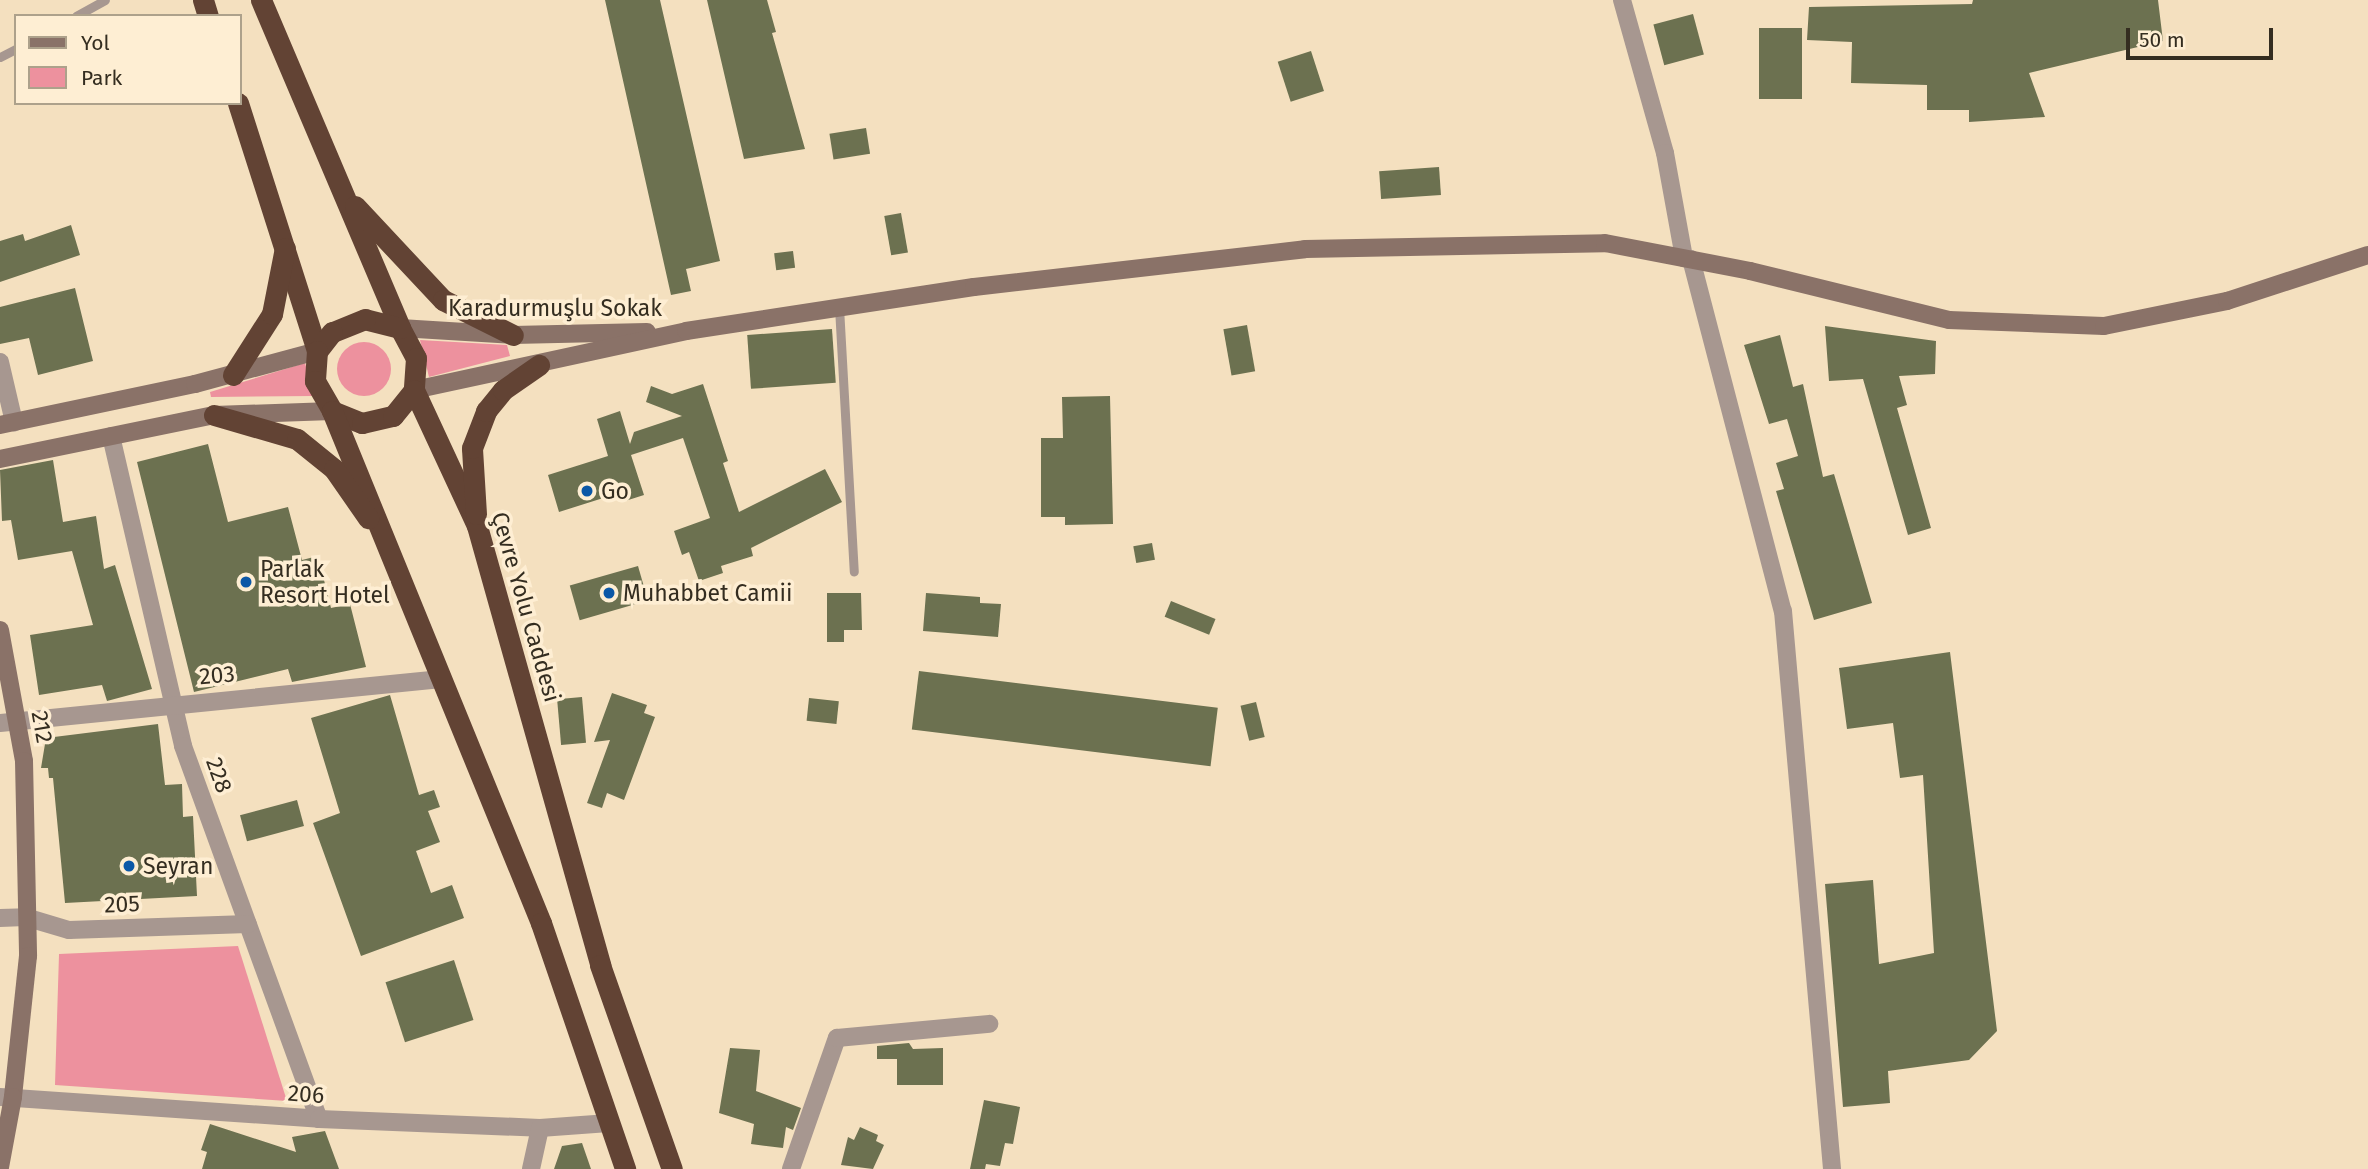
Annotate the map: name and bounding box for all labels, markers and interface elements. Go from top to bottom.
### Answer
legend [14,14,242,105]
scale bar [2130,14,2277,58]
text: 50 m [2139,27,2185,53]
text: Yol [81,30,110,56]
text: Park [81,65,122,91]
street label: Karadurmuşlu Sokak [448,294,662,322]
place label: Go [601,477,629,505]
marker: Go [579,483,595,499]
street label: Çevre Yolu Caddesi [486,509,566,705]
place label: Parlak Resort Hotel [260,555,390,609]
marker: Parlak Resort Hotel [238,574,254,590]
place label: Muhabbet Camii [623,579,792,607]
marker: Muhabbet Camii [601,585,617,601]
street label: 203 [198,660,236,690]
street label: 212 [26,709,58,745]
street label: 228 [200,754,238,796]
place label: Seyran [143,852,213,880]
marker: Seyran [121,858,137,874]
street label: 205 [104,890,140,918]
street label: 206 [287,1079,325,1109]

